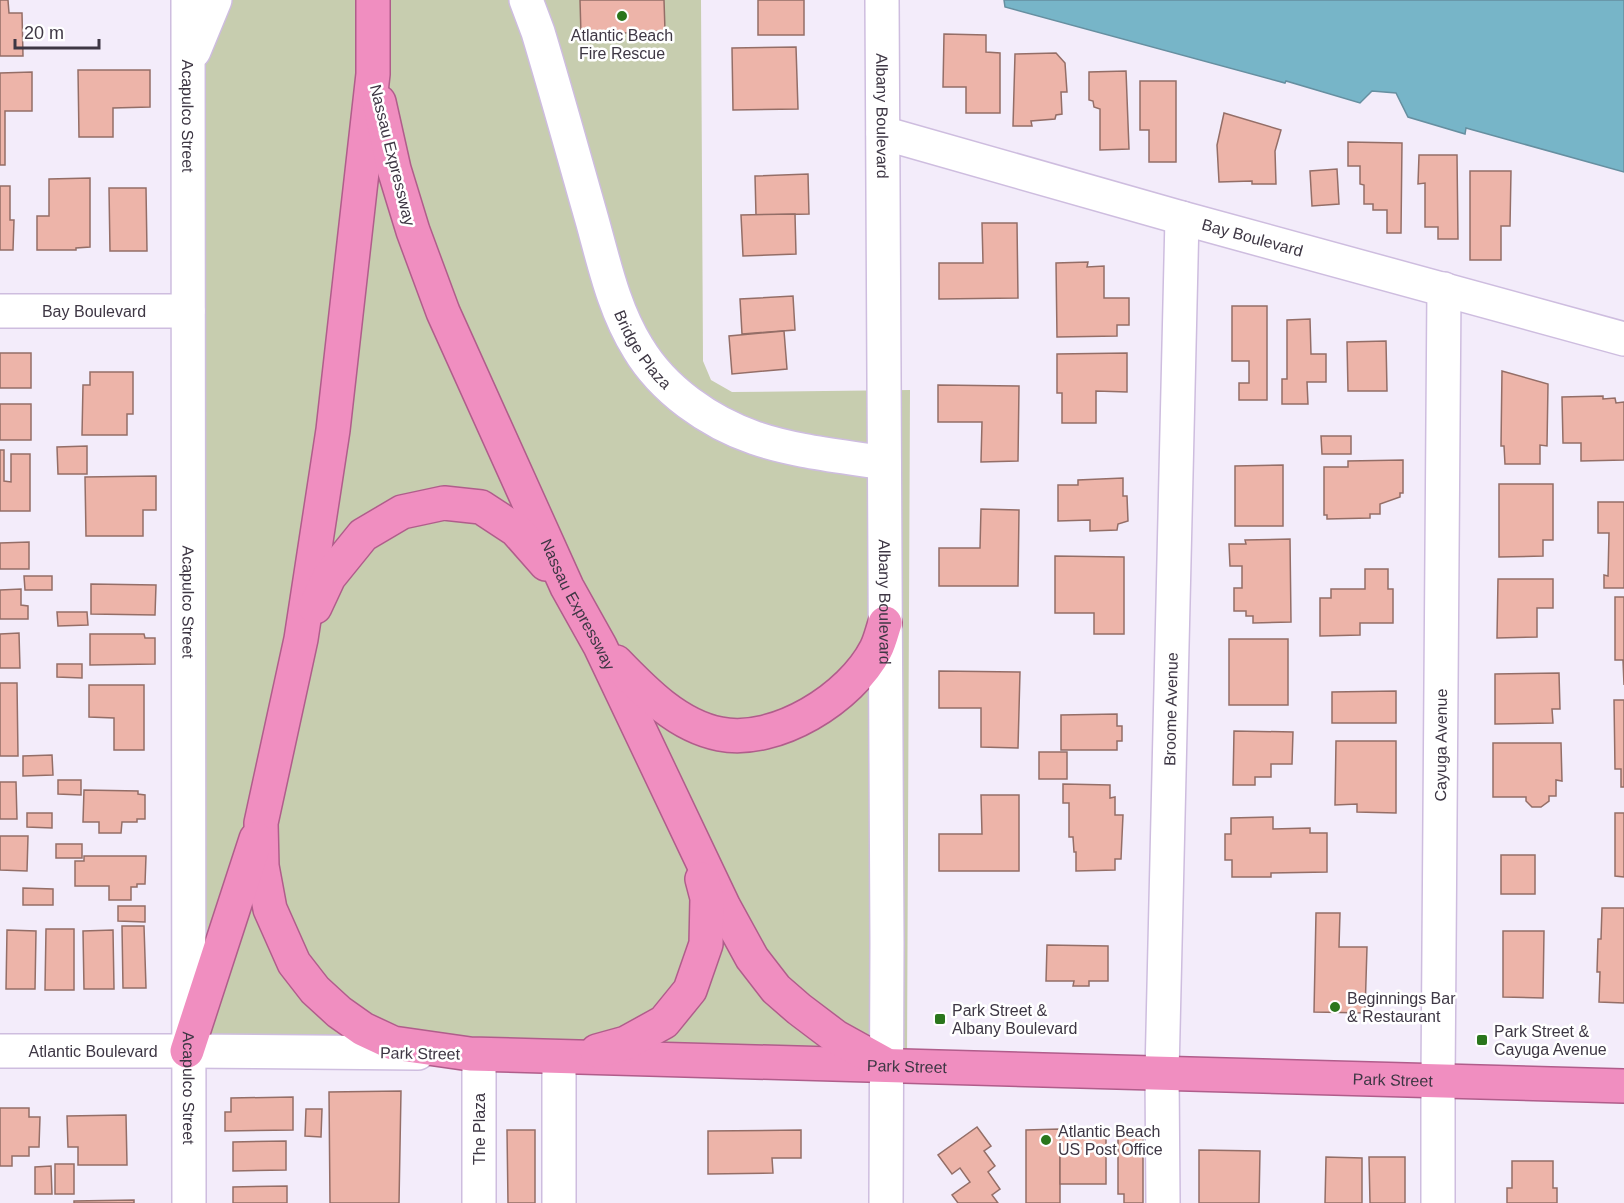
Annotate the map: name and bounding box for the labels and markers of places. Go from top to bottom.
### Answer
marker: Atlantic Beach Fire Rescue [615,9,629,23]
place label: Atlantic Beach Fire Rescue [571,27,673,62]
place label: Beginnings Bar & Restaurant [1347,990,1456,1025]
marker: Beginnings Bar & Restaurant [1328,1000,1342,1014]
place label: Park Street & Albany Boulevard [952,1002,1077,1037]
marker: Park Street & Albany Boulevard [933,1012,947,1026]
place label: Park Street & Cayuga Avenue [1494,1023,1607,1058]
marker: Park Street & Cayuga Avenue [1475,1033,1489,1047]
place label: Atlantic Beach US Post Office [1058,1123,1163,1158]
marker: Atlantic Beach US Post Office [1039,1133,1053,1147]

